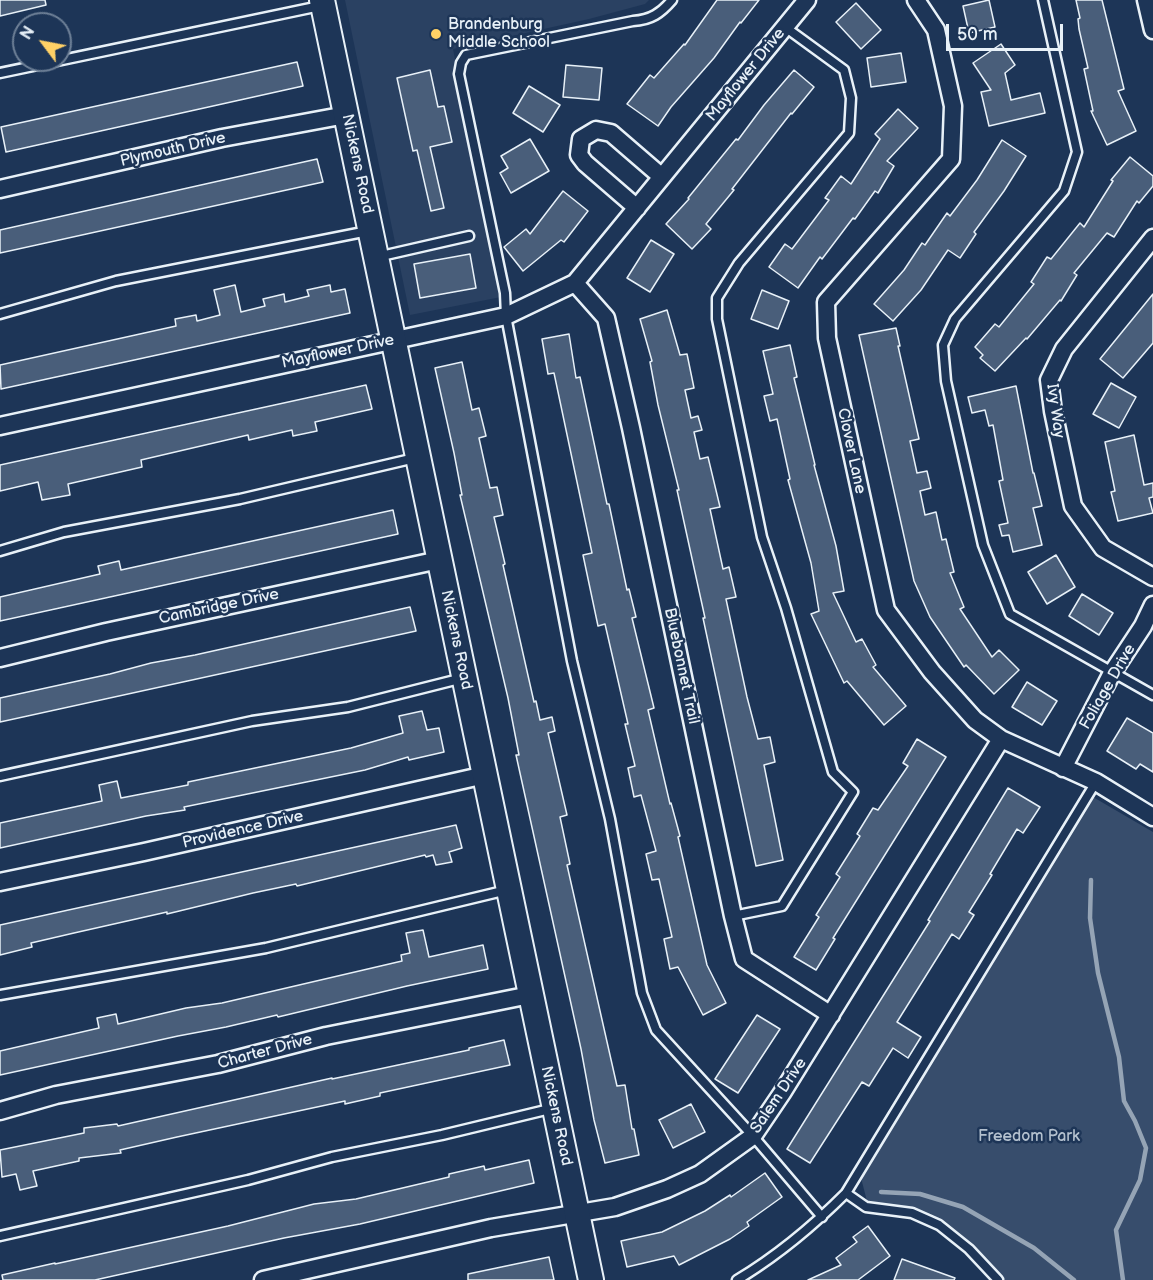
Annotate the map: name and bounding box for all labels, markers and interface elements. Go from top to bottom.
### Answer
north arrow [12,12,72,72]
scale bar [949,12,1066,50]
place label: Brandenburg Middle School [448,15,550,53]
text: N [17,23,39,43]
street label: Mayflower Drive [703,24,789,126]
text: 50 m [957,24,998,45]
marker: Brandenburg Middle School [429,27,443,41]
street label: Nickens Road [337,112,377,216]
street label: Plymouth Drive [118,129,228,171]
street label: Mayflower Drive [280,331,396,373]
street label: Ivy Way [1042,383,1068,439]
street label: Clover Lane [833,406,869,496]
street label: Cambridge Drive [157,585,281,629]
street label: Nickens Road [436,588,476,692]
street label: Bluebonnet Trail [659,606,703,726]
street label: Foliage Drive [1076,641,1140,733]
street label: Providence Drive [181,807,305,853]
street label: Charter Drive [216,1030,314,1074]
street label: Salem Drive [747,1055,811,1137]
street label: Nickens Road [536,1064,576,1168]
park label: Freedom Park [978,1127,1080,1147]

